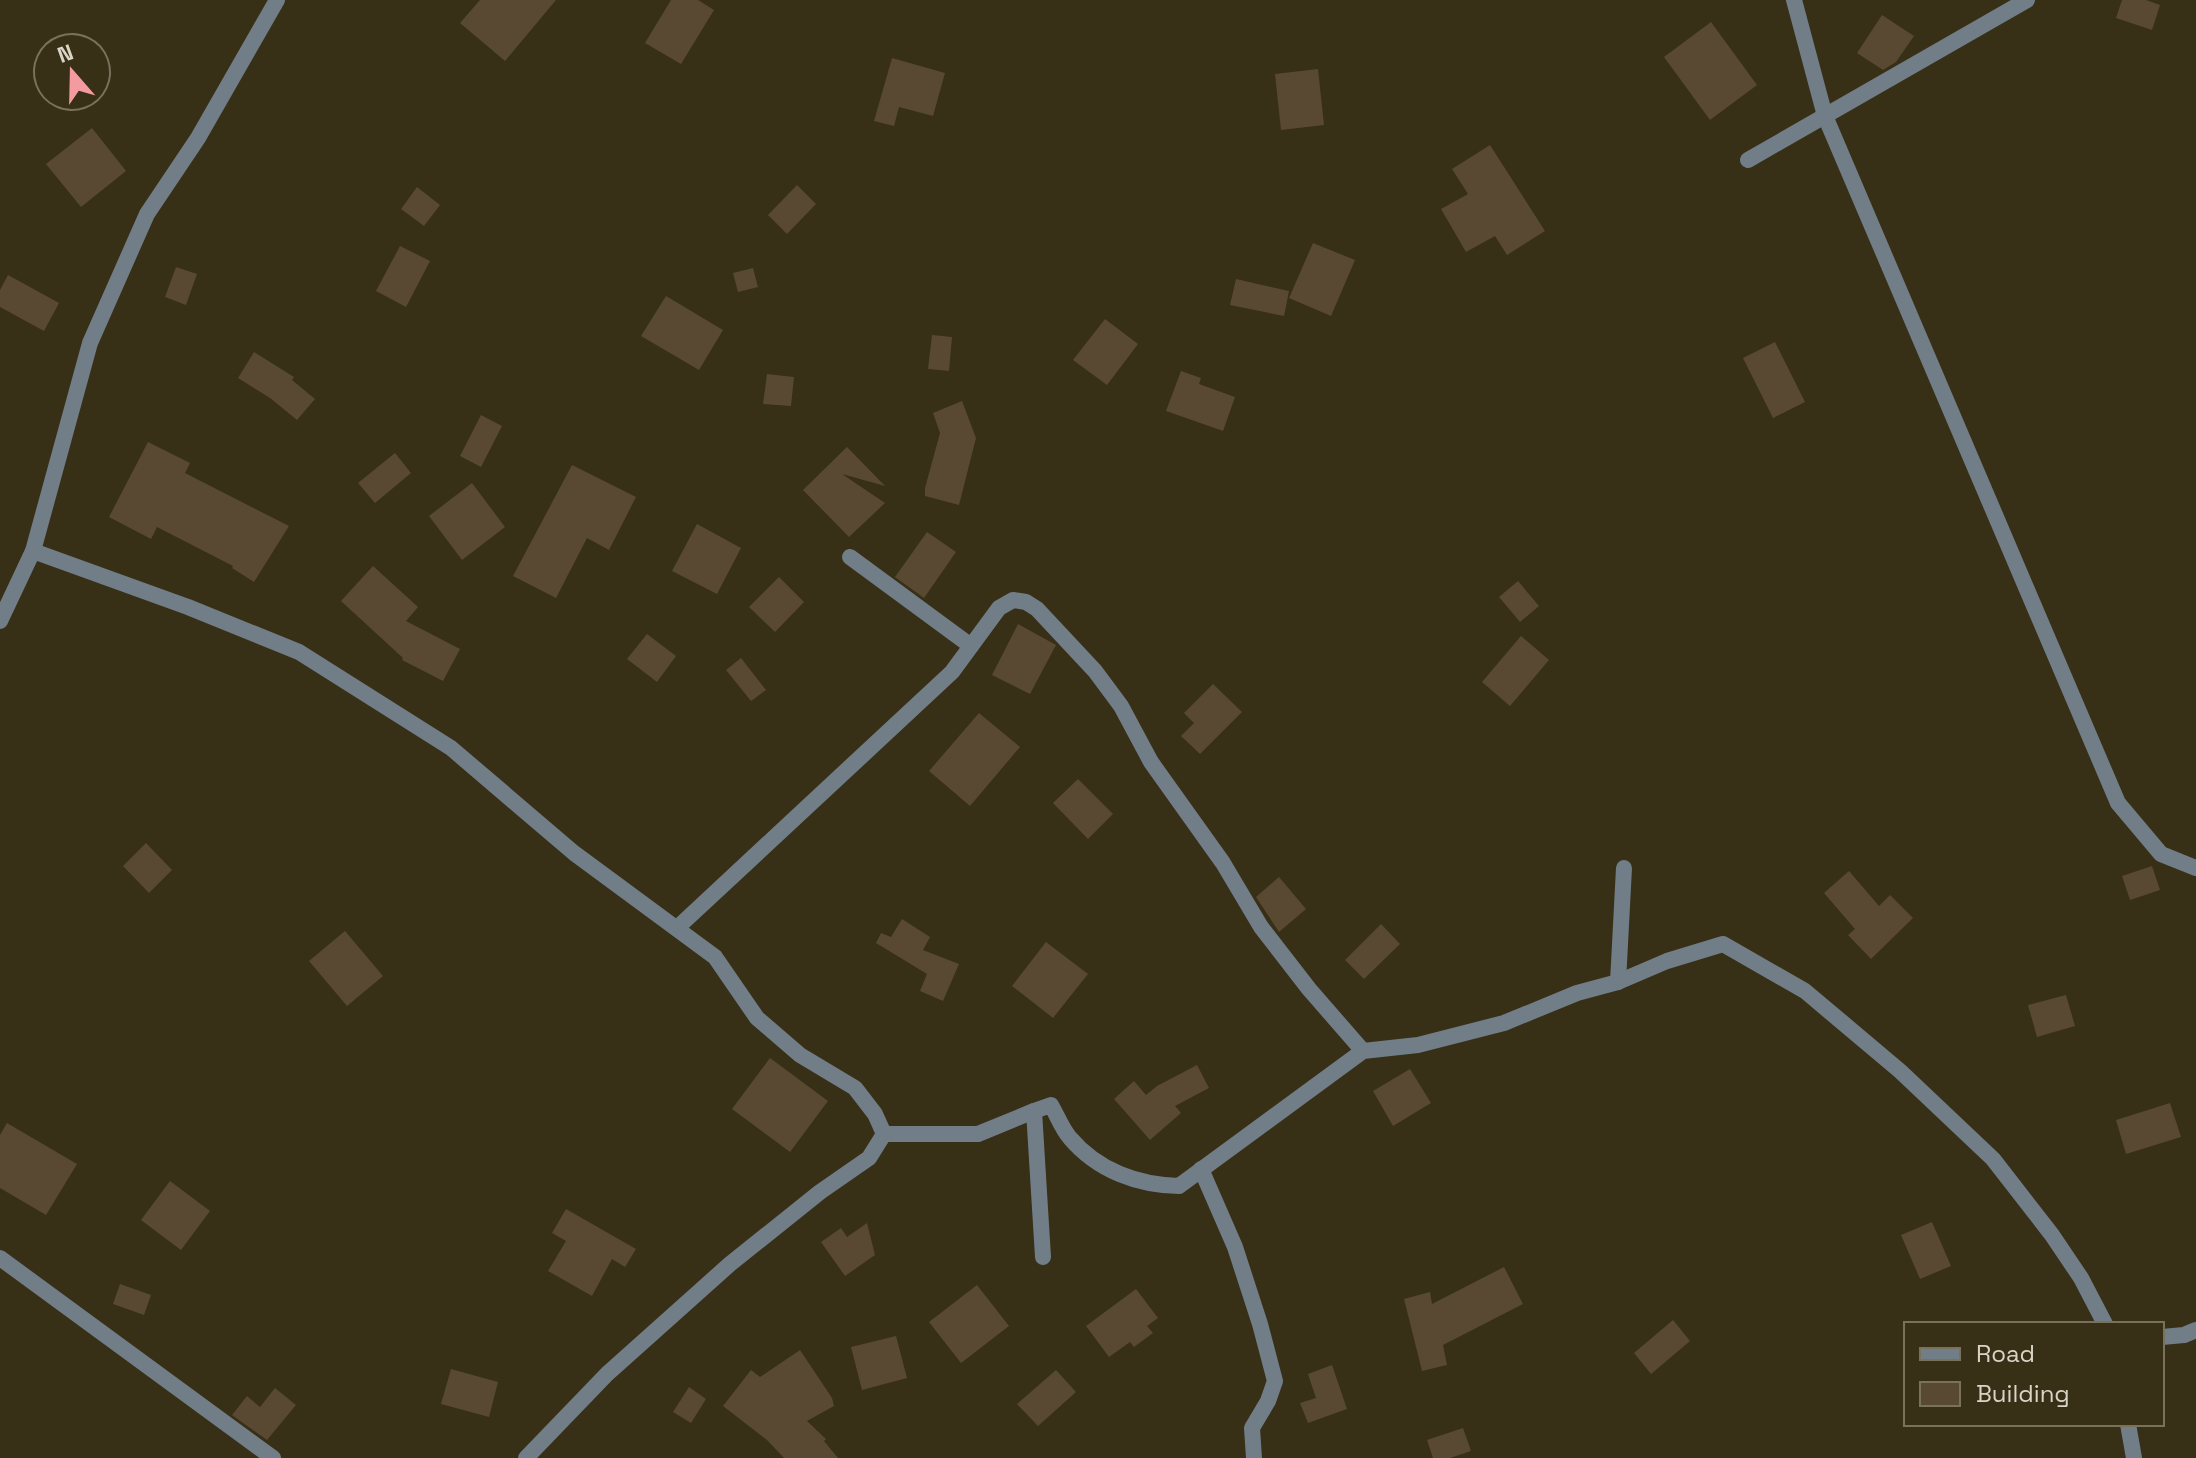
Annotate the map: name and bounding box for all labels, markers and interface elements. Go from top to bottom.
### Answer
north arrow [32,32,112,112]
text: N [53,38,77,69]
legend [1904,1322,2164,1426]
text: Road [1976,1338,2035,1369]
text: Building [1976,1378,2070,1409]

